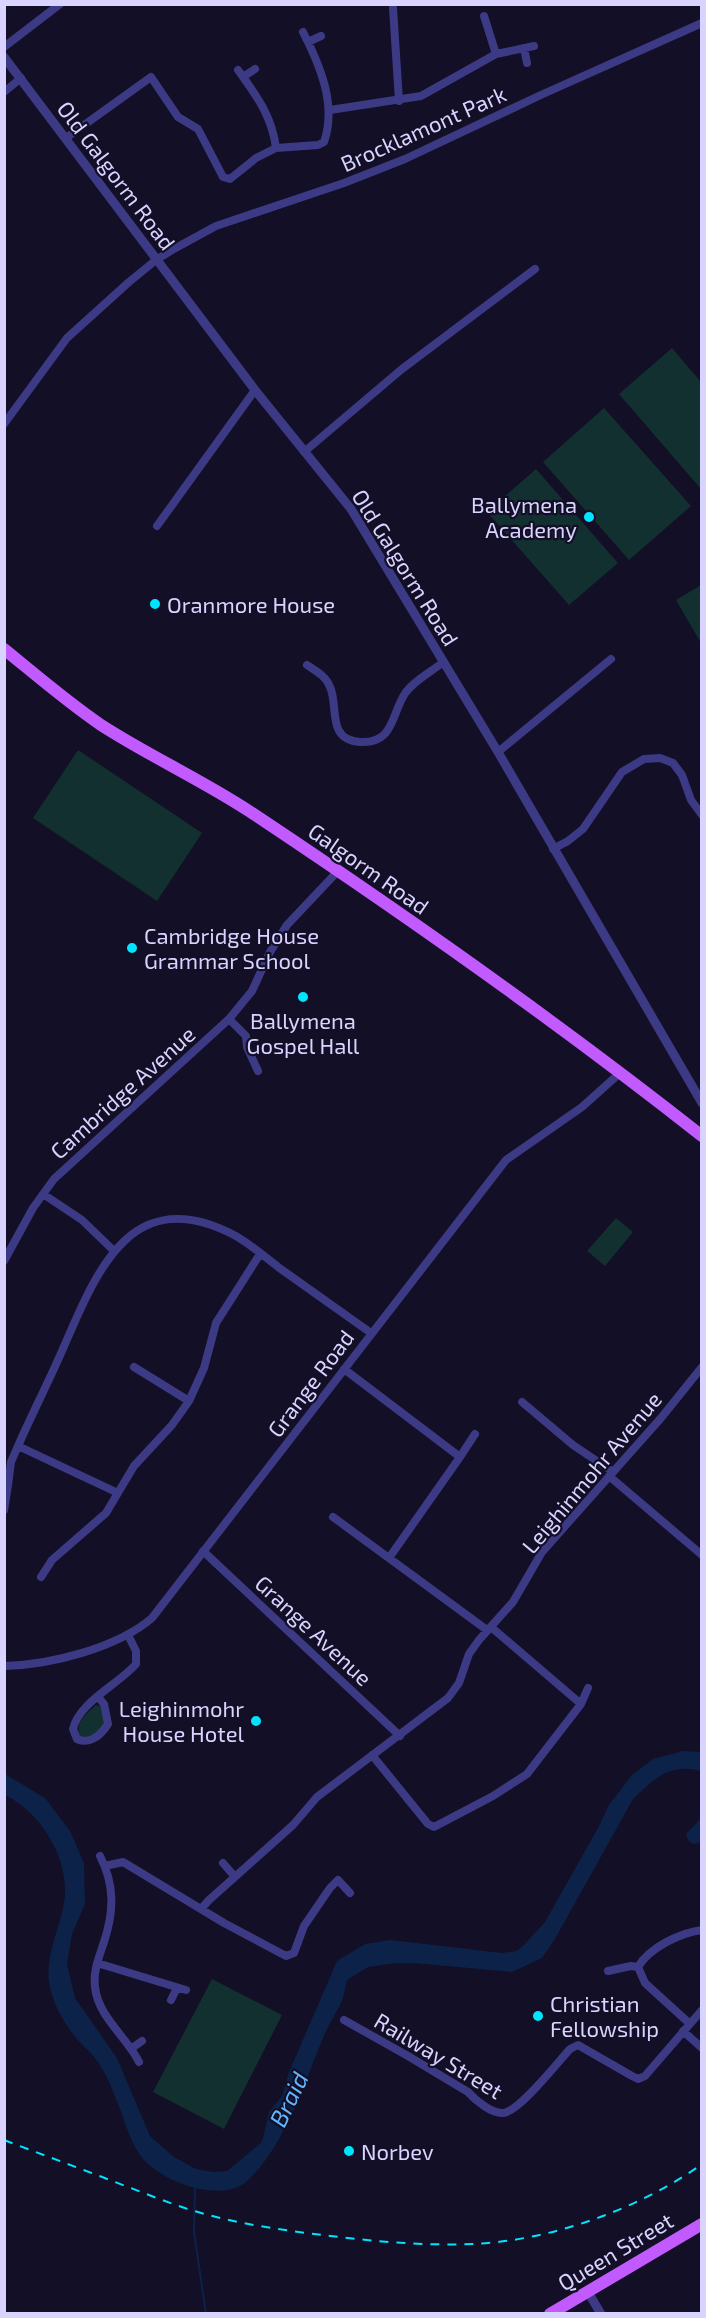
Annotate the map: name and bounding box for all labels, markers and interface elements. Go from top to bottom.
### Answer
street label: Brocklamont Park [336,80,510,176]
street label: Old Galgorm Road [53,95,181,255]
street label: Old Galgorm Road [347,484,465,650]
place label: Ballymena Academy [471,491,577,542]
marker: Ballymena Academy [582,510,596,524]
place label: Oranmore House [167,591,335,617]
marker: Oranmore House [148,597,162,611]
street label: Galgorm Road [304,817,434,919]
place label: Cambridge House Grammar School [144,922,319,973]
marker: Cambridge House Grammar School [125,941,139,955]
marker: Ballymena Gospel Hall [296,990,310,1004]
place label: Ballymena Gospel Hall [247,1007,360,1058]
street label: Cambridge Avenue [44,1020,200,1164]
street label: Grange Road [261,1324,359,1442]
street label: Leighinmohr Avenue [516,1386,666,1558]
street label: Grange Avenue [250,1569,378,1691]
place label: Leighinmohr House Hotel [119,1695,244,1746]
marker: Leighinmohr House Hotel [249,1714,263,1728]
place label: Christian Fellowship [550,1990,659,2041]
street label: Railway Street [370,2007,508,2103]
marker: Christian Fellowship [531,2009,545,2023]
water label: Braid [262,2067,314,2131]
place label: Norbev [361,2138,434,2164]
marker: Norbev [342,2144,356,2158]
street label: Queen Street [553,2206,678,2296]

